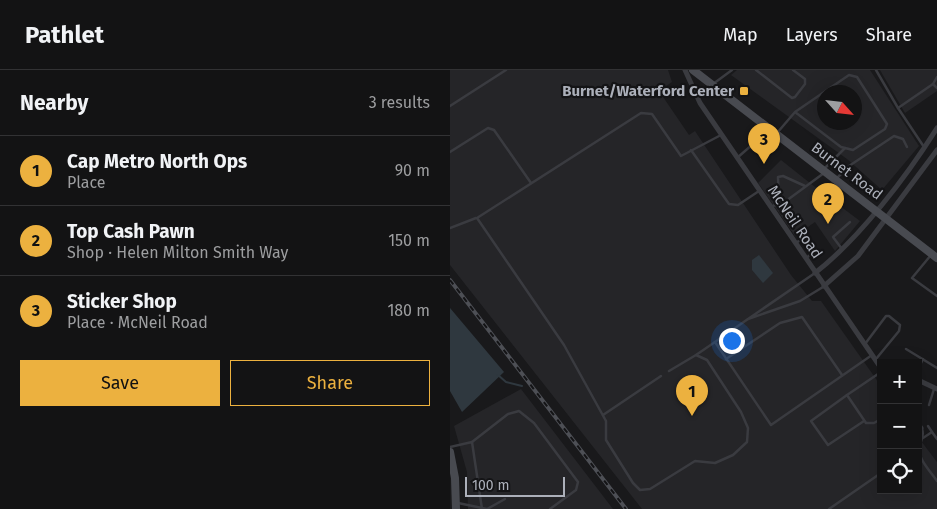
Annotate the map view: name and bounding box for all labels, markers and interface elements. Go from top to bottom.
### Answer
text: Pathlet [25,21,104,49]
text: Map [723,24,758,46]
text: Layers [786,24,838,46]
text: Share [866,24,912,46]
place label: Burnet/Waterford Center [562,82,735,100]
marker: Burnet/Waterford Center [738,85,750,97]
north arrow [817,85,862,130]
text: Nearby [20,90,88,116]
text: 3 results [369,93,430,112]
pin: 3 [748,123,780,164]
street label: Burnet Road [808,138,886,204]
text: Cap Metro North Ops [67,150,247,173]
text: 1 [32,161,40,180]
text: 90 m [395,161,430,180]
text: Place [67,173,106,192]
street label: McNeil Road [764,182,826,262]
pin: 2 [812,183,844,224]
text: Top Cash Pawn [67,220,195,243]
text: 2 [32,231,40,250]
text: 150 m [388,231,430,250]
text: Shop · Helen Milton Smith Way [67,243,288,262]
text: Sticker Shop [67,290,177,313]
text: 3 [32,301,40,320]
text: 180 m [387,301,430,320]
text: Place · McNeil Road [67,313,208,332]
your location [719,328,745,354]
map controls [877,359,922,494]
button: + [877,359,922,404]
button: Save [20,360,220,406]
button: Share [230,360,430,406]
pin: 1 [676,375,708,416]
button: − [877,404,922,449]
button: locate [877,449,922,494]
scale bar [465,474,565,497]
text: 100 m [472,477,509,494]

